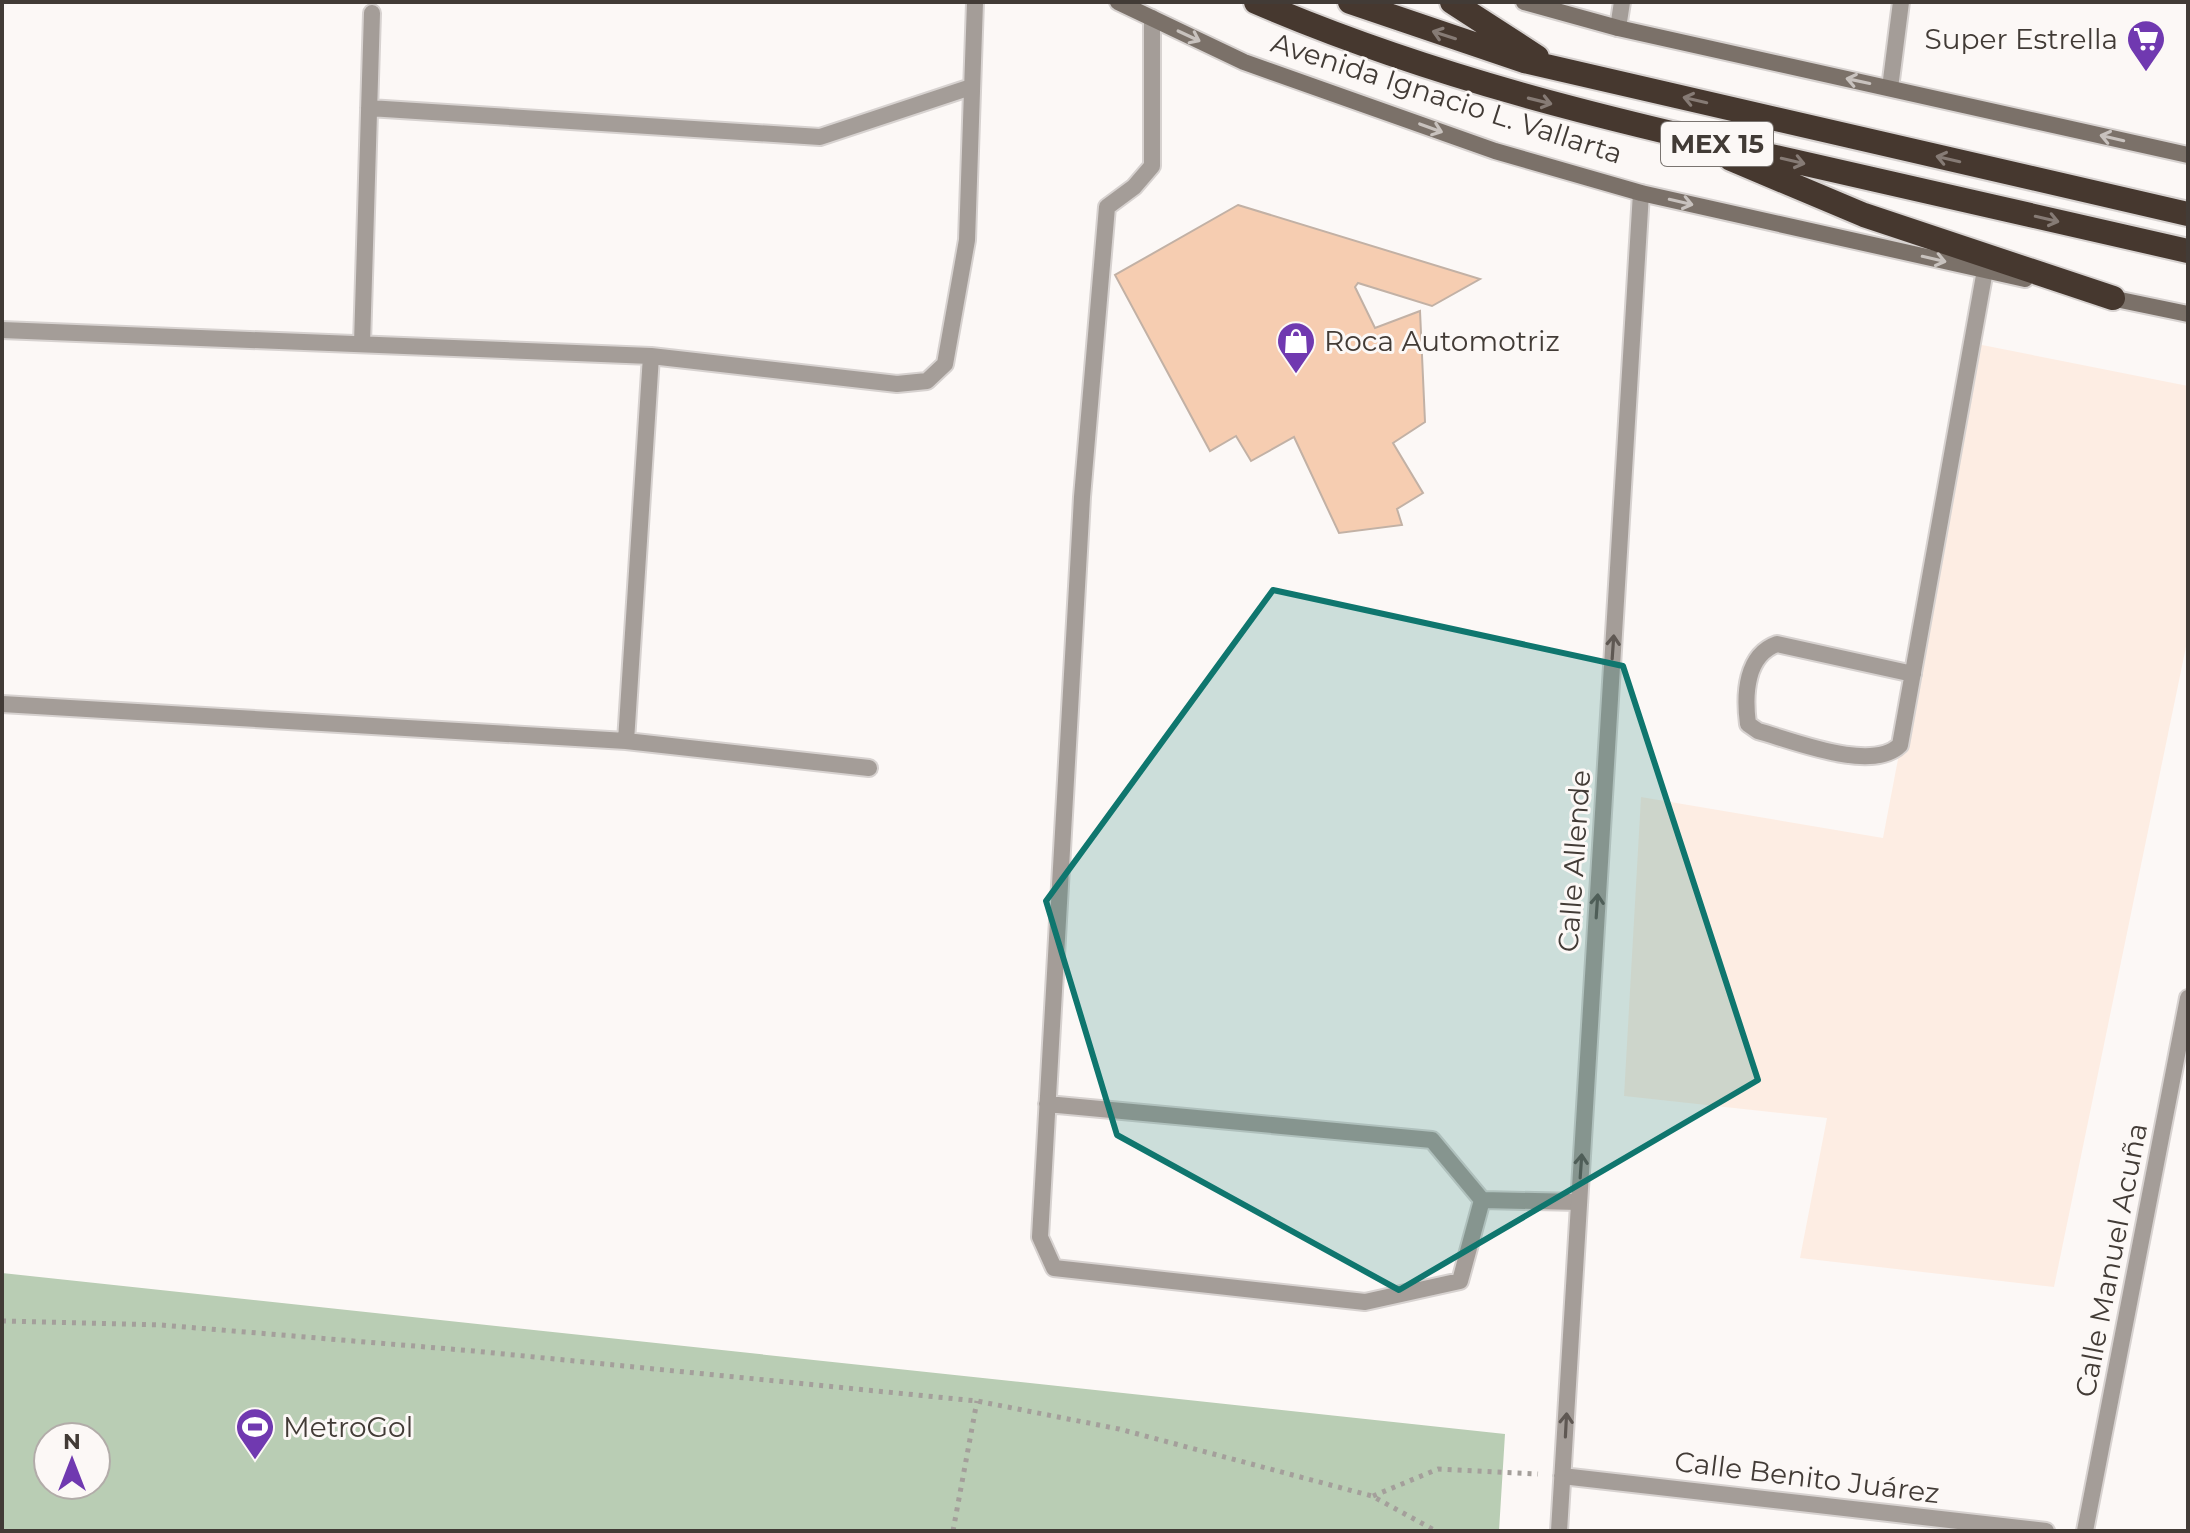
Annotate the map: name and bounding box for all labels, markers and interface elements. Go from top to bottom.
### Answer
supermarket icon: Super Estrella [2125,18,2167,73]
place label: Super Estrella [1925,22,2118,56]
street label: Avenida Ignacio L. Vallarta [1267,25,1627,171]
one-way arrow [1431,26,1456,41]
one-way arrow [1176,29,1200,44]
one-way arrow [1846,73,1872,88]
one-way arrow [1683,92,1709,107]
one-way arrow [1527,94,1553,109]
one-way arrow [1419,122,1444,137]
road number: MEX 15 [1661,122,1773,166]
one-way arrow [2100,130,2125,145]
one-way arrow [1936,151,1962,166]
one-way arrow [1780,154,1806,169]
one-way arrow [1667,195,1693,210]
one-way arrow [2034,212,2059,227]
one-way arrow [1921,252,1947,267]
shop icon: Roca Automotriz [1275,320,1317,375]
place label: Roca Automotriz [1324,324,1560,358]
one-way arrow [1606,634,1621,661]
street label: Calle Allende [1551,769,1597,953]
one-way arrow [1590,893,1605,920]
street label: Calle Manuel Acuña [2068,1120,2154,1400]
one-way arrow [1574,1153,1589,1180]
sports icon: MetroGol [234,1406,276,1461]
place label: MetroGol [283,1410,413,1444]
one-way arrow [1558,1412,1573,1439]
north arrow [32,1421,112,1501]
text: N [63,1428,81,1455]
street label: Calle Benito Juárez [1673,1444,1941,1510]

